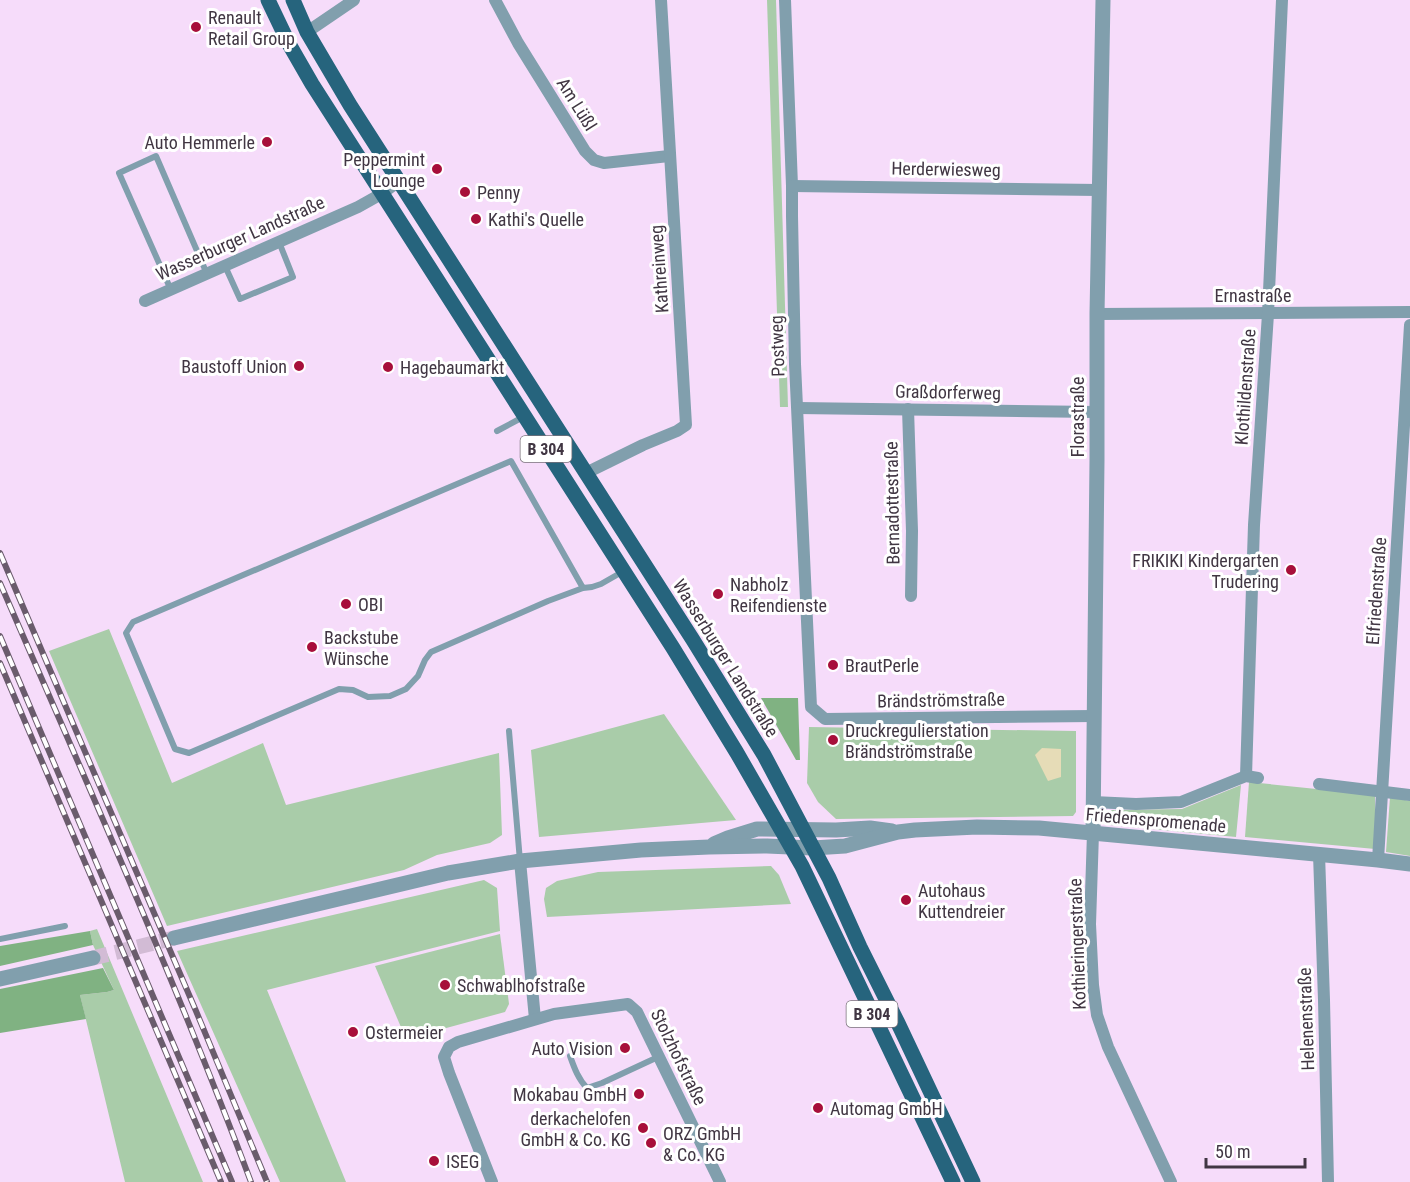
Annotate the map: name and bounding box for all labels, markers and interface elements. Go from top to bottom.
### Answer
place label: Renault Retail Group [208,7,295,49]
marker: Renault Retail Group [189,20,203,34]
street label: Am Lüßl [553,74,601,134]
place label: Auto Hemmerle [145,132,255,153]
marker: Auto Hemmerle [260,135,274,149]
place label: Peppermint Lounge [343,149,425,191]
street label: Herderwiesweg [891,158,1001,180]
marker: Peppermint Lounge [430,162,444,176]
place label: Penny [477,182,521,203]
marker: Penny [458,185,472,199]
street label: Wasserburger Landstraße [153,191,327,285]
place label: Kathi's Quelle [488,209,584,230]
marker: Kathi's Quelle [469,212,483,226]
street label: Kathreinweg [645,224,673,314]
street label: Ernastraße [1215,285,1291,306]
street label: Postweg [765,315,789,377]
street label: Klothildenstraße [1230,328,1260,446]
place label: Baustoff Union [181,356,287,377]
place label: Hagebaumarkt [400,357,504,378]
marker: Baustoff Union [292,359,306,373]
marker: Hagebaumarkt [381,360,395,374]
street label: Florastraße [1067,377,1088,457]
street label: Graßdorferweg [895,381,1001,403]
road number: B 304 [520,436,572,462]
street label: Bernadottestraße [880,441,904,565]
street label: Elfriedenstraße [1362,536,1390,646]
place label: FRIKIKI Kindergarten Trudering [1132,550,1279,592]
marker: FRIKIKI Kindergarten Trudering [1284,563,1298,577]
place label: Nabholz Reifendienste [730,574,827,616]
street label: Wasserburger Landstraße [669,575,783,741]
marker: Nabholz Reifendienste [711,587,725,601]
place label: OBI [358,594,383,615]
marker: OBI [339,597,353,611]
place label: Backstube Wünsche [324,627,398,669]
marker: Backstube Wünsche [305,640,319,654]
place label: BrautPerle [845,655,919,676]
marker: BrautPerle [826,658,840,672]
street label: Brändströmstraße [877,688,1005,712]
place label: Druckregulierstation Brändströmstraße [845,720,989,762]
marker: Druckregulierstation Brändströmstraße [826,733,840,747]
street label: Friedenspromenade [1085,803,1227,837]
street label: Kothieringerstraße [1064,878,1090,1010]
place label: Autohaus Kuttendreier [918,880,1005,922]
marker: Autohaus Kuttendreier [899,893,913,907]
street label: Helenenstraße [1294,967,1318,1071]
place label: Schwablhofstraße [457,975,585,996]
marker: Schwablhofstraße [438,978,452,992]
road number: B 304 [846,1001,898,1027]
street label: Stolzhofstraße [647,1006,711,1108]
place label: Ostermeier [365,1022,444,1043]
marker: Ostermeier [346,1025,360,1039]
place label: Auto Vision [531,1038,613,1059]
marker: Auto Vision [618,1041,632,1055]
place label: Mokabau GmbH [513,1084,627,1105]
marker: Mokabau GmbH [632,1087,646,1101]
place label: Automag GmbH [830,1098,943,1119]
marker: Automag GmbH [811,1101,825,1115]
place label: derkachelofen GmbH & Co. KG [520,1108,631,1150]
marker: derkachelofen GmbH & Co. KG [636,1121,650,1135]
place label: ORZ GmbH & Co. KG [663,1123,741,1165]
scale bar [1206,1131,1305,1169]
marker: ORZ GmbH & Co. KG [644,1136,658,1150]
text: 50 m [1215,1141,1250,1162]
place label: ISEG [446,1151,479,1172]
marker: ISEG [427,1154,441,1168]

